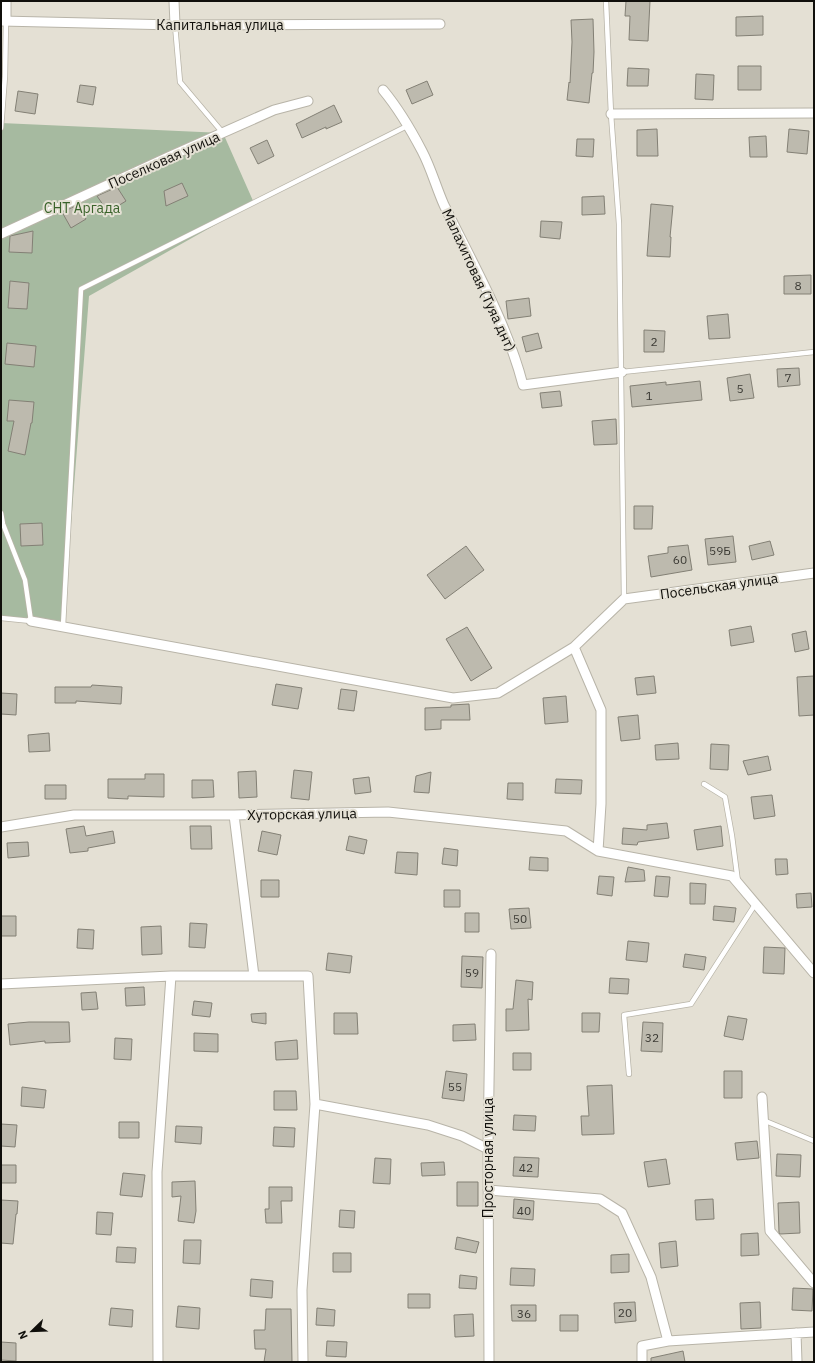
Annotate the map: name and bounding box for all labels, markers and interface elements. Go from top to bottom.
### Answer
street label: Капитальная улица [156,16,284,34]
street label: Поселковая улица [105,127,223,193]
park label: СНТ Аргада [44,199,121,217]
street label: Малахитовая (Туяа днт) [438,206,520,354]
house number: 8 [794,278,802,293]
house number: 2 [650,334,658,349]
house number: 7 [784,370,792,385]
house number: 5 [736,381,744,396]
house number: 1 [645,388,653,403]
house number: 59Б [709,543,731,558]
house number: 60 [673,552,687,567]
street label: Посельская улица [659,569,780,603]
street label: Хуторская улица [247,804,357,824]
house number: 50 [513,911,527,926]
house number: 59 [465,965,479,980]
house number: 32 [645,1030,659,1045]
house number: 55 [448,1079,462,1094]
street label: Просторная улица [479,1097,497,1218]
house number: 42 [519,1160,533,1175]
house number: 40 [517,1203,531,1218]
house number: 20 [618,1305,632,1320]
house number: 36 [517,1306,531,1321]
north arrow [12,1311,52,1351]
text: N [15,1328,31,1341]

